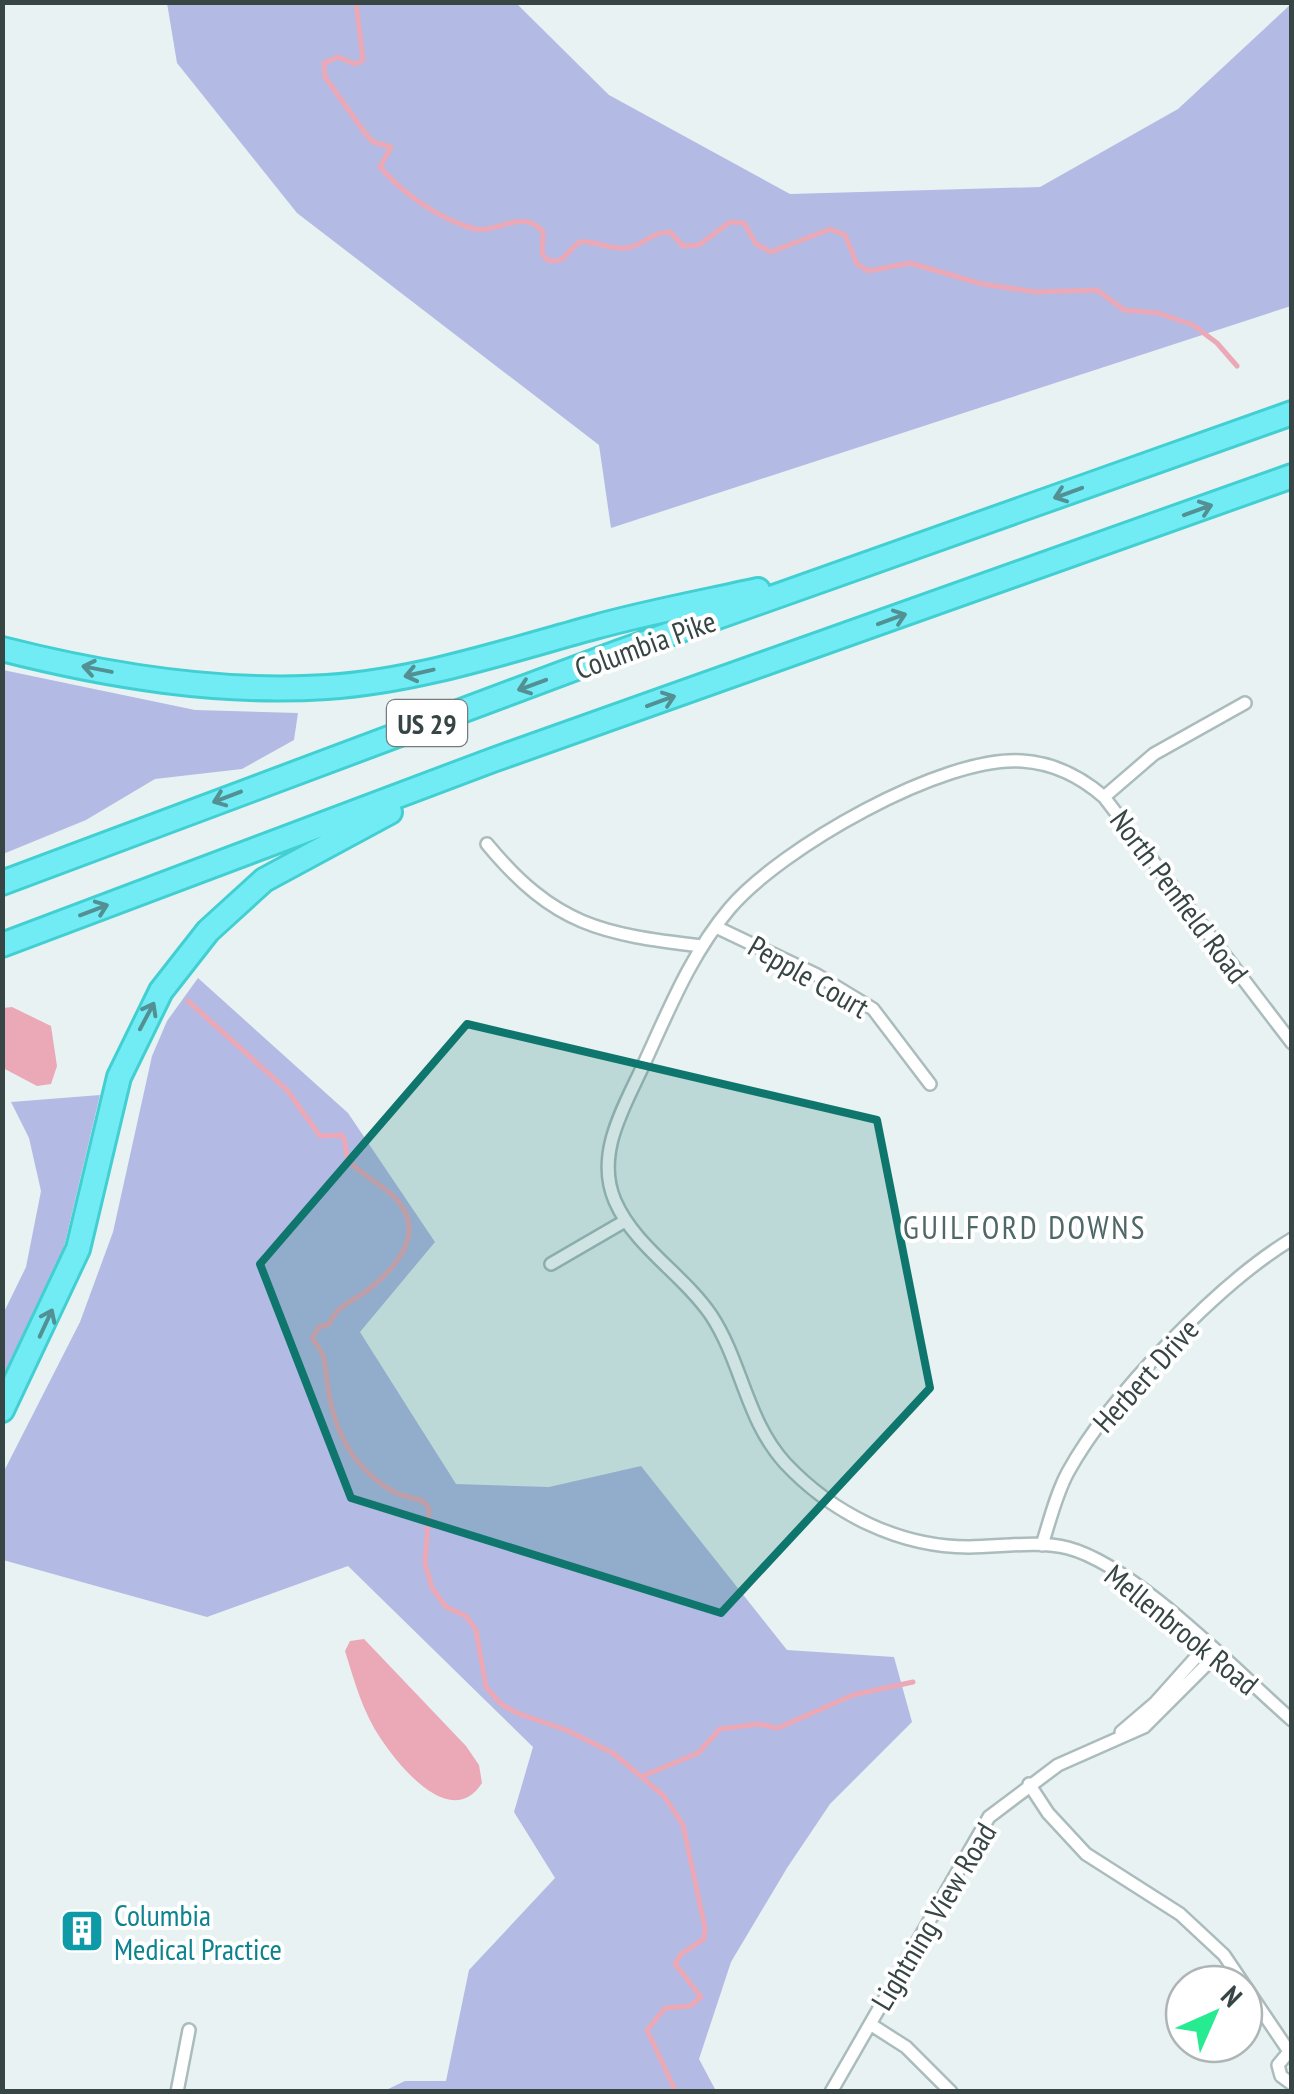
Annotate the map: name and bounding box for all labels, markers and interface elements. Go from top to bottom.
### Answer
one-way arrow [1053,485,1084,503]
one-way arrow [1181,499,1213,517]
street label: Columbia Pike [569,601,721,687]
one-way arrow [875,609,906,627]
one-way arrow [82,658,114,677]
one-way arrow [404,665,436,683]
one-way arrow [518,677,549,695]
one-way arrow [645,691,676,709]
road number: US 29 [387,700,467,746]
one-way arrow [213,789,244,807]
street label: North Penfield Road [1102,802,1258,990]
one-way arrow [78,900,108,918]
street label: Pepple Court [742,926,877,1027]
one-way arrow [138,1001,157,1031]
district label: GUILFORD DOWNS [903,1206,1147,1248]
one-way arrow [38,1309,57,1339]
street label: Herbert Drive [1084,1310,1206,1440]
street label: Mellenbrook Road [1097,1555,1267,1703]
street label: Lightning View Road [862,1815,1004,2017]
place label: Columbia Medical Practice [114,1895,282,1968]
building icon: Columbia Medical Practice [59,1908,105,1954]
north arrow [1164,1964,1264,2064]
text: N [1214,1978,1250,2014]

